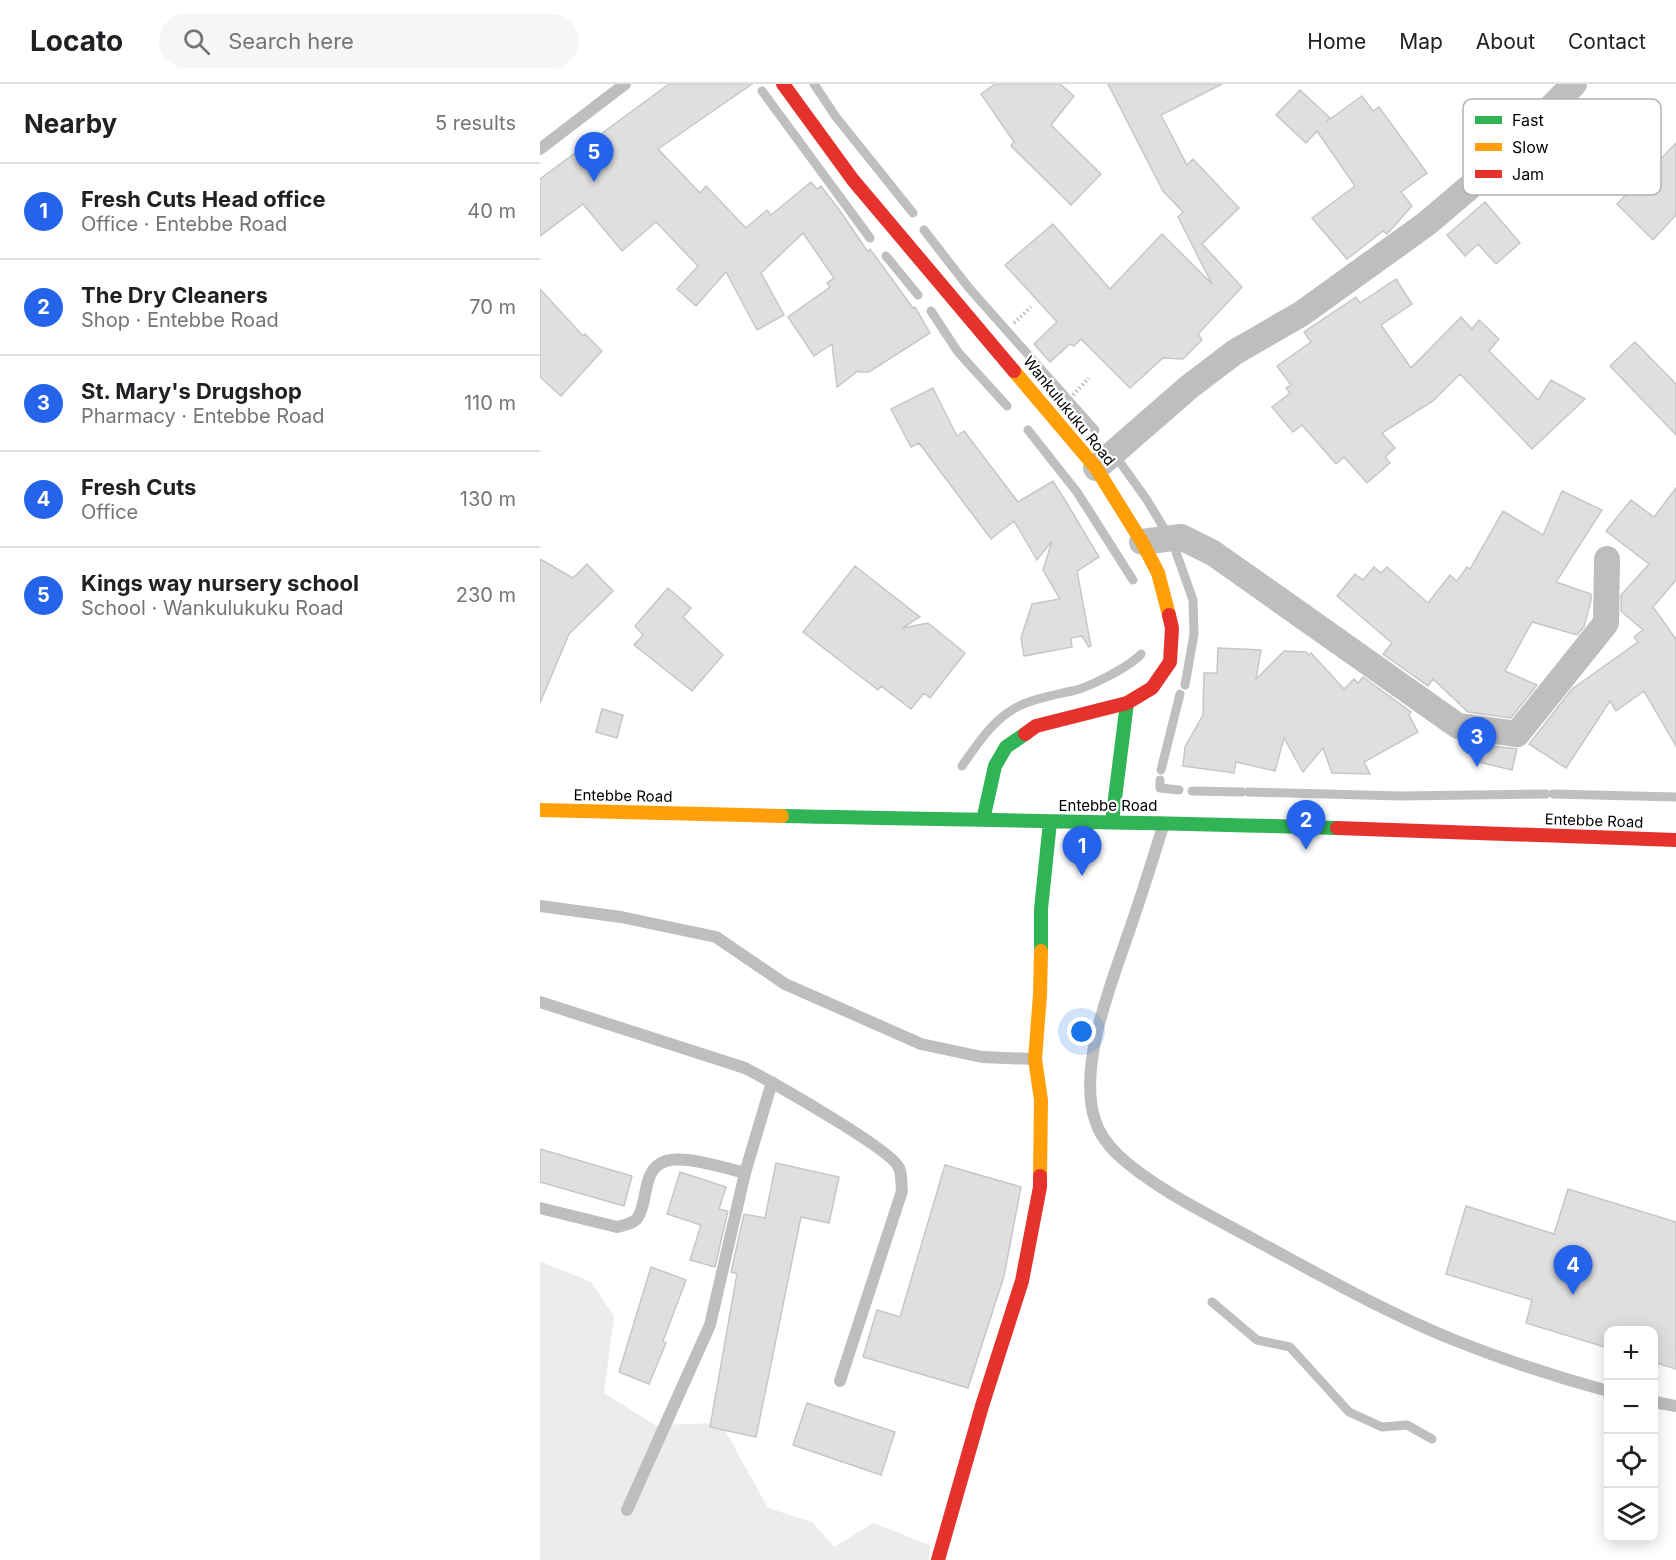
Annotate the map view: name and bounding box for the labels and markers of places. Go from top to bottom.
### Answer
pin: 5 [574,132,614,182]
pin: 3 [1458,718,1496,767]
pin: 2 [1286,800,1326,850]
pin: 1 [1062,826,1102,876]
pin: 4 [1554,1246,1592,1295]

